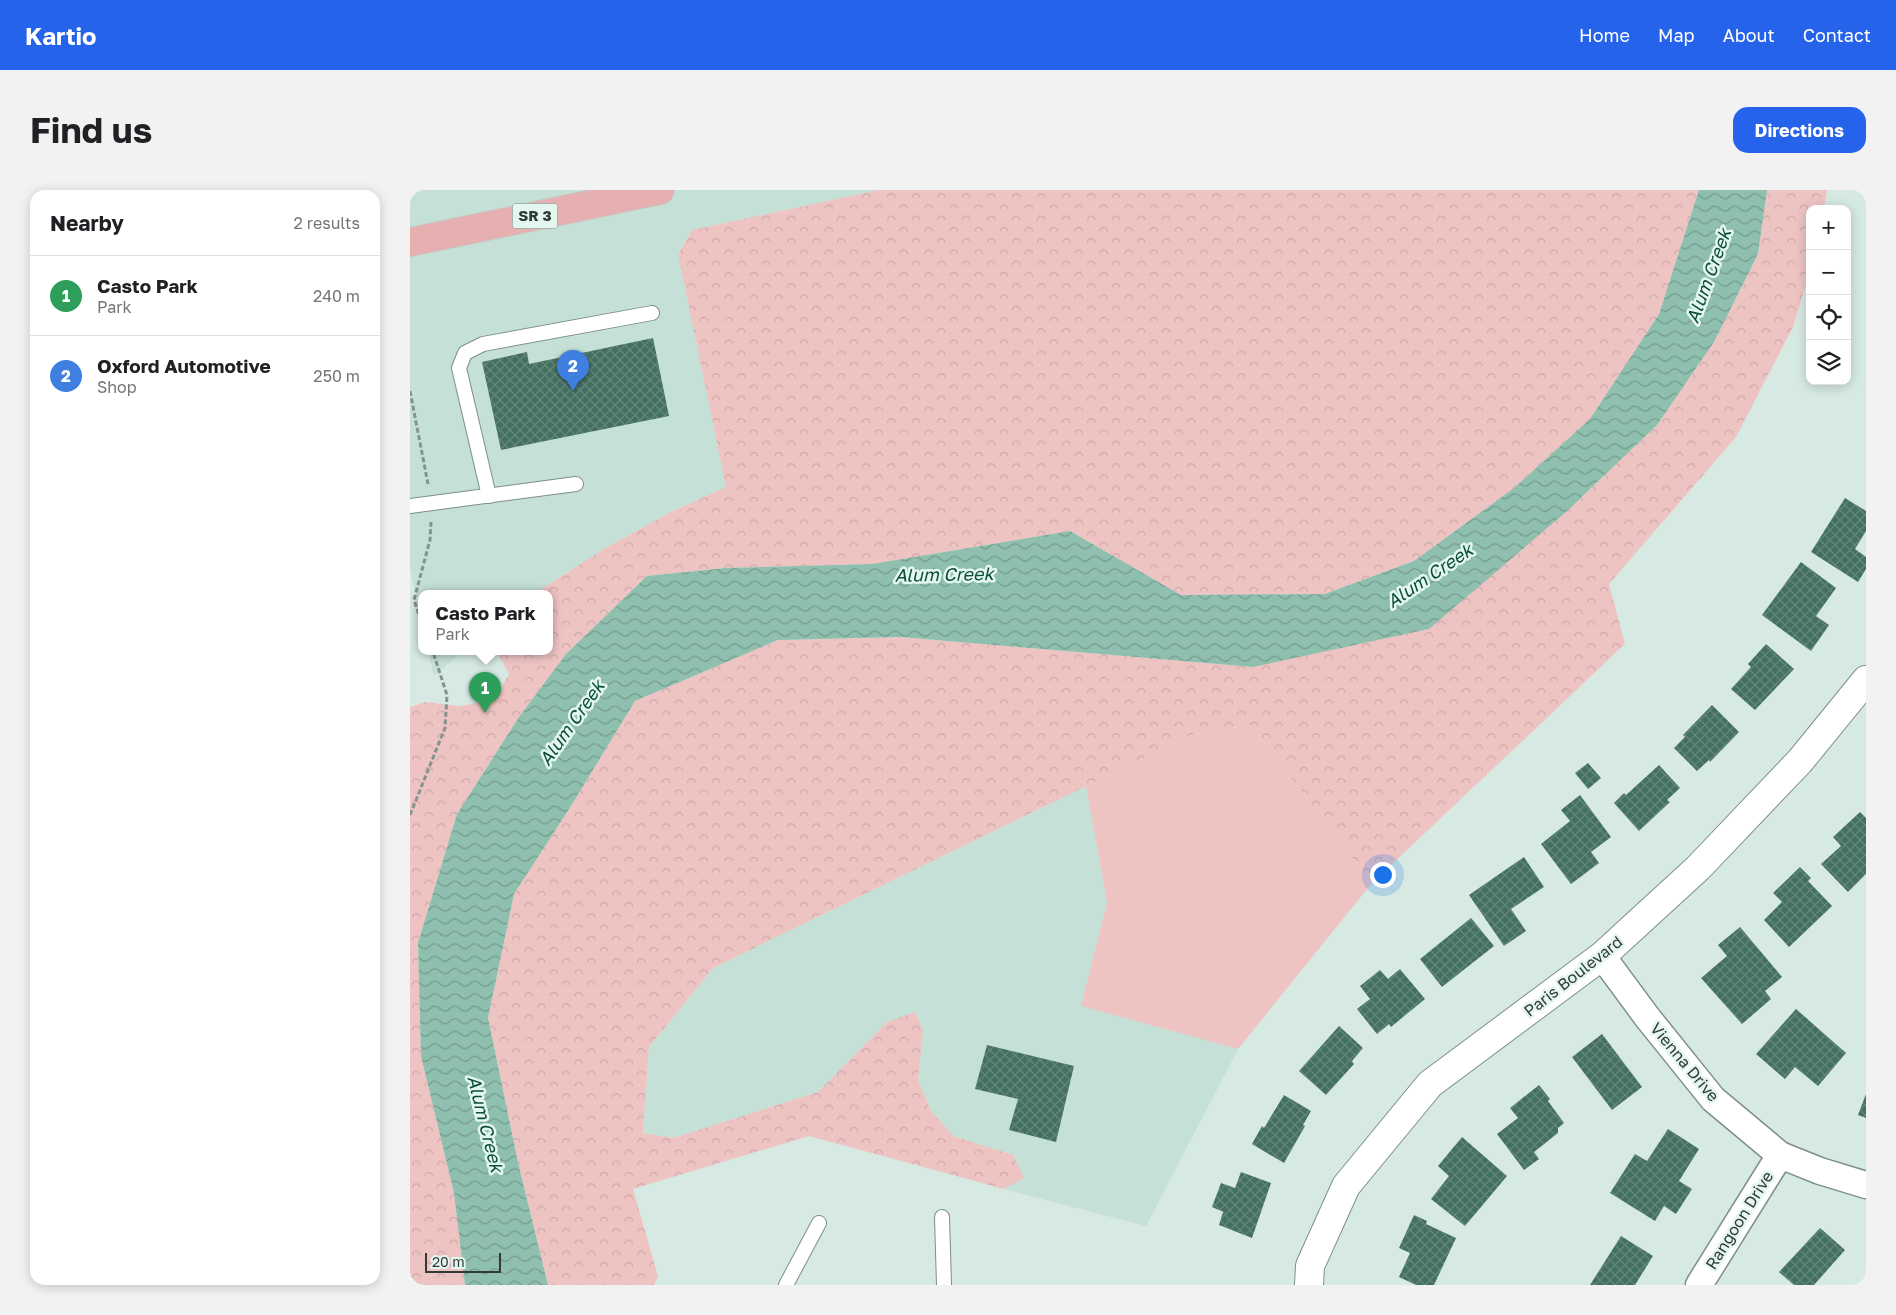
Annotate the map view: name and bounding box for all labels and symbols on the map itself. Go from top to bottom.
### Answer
road number: SR 3 [512,204,558,228]
water label: Alum Creek [1681,224,1736,326]
pin: 2 [557,350,589,391]
water label: Alum Creek [1382,537,1478,612]
water label: Alum Creek [894,562,995,586]
pin: 1 [469,672,501,713]
water label: Alum Creek [534,674,610,769]
your location [1370,862,1396,888]
street label: Paris Boulevard [1520,931,1626,1021]
street label: Vienna Drive [1646,1019,1724,1105]
water label: Alum Creek [463,1073,509,1176]
street label: Rangoon Drive [1701,1167,1777,1273]
scale bar [425,1250,501,1273]

